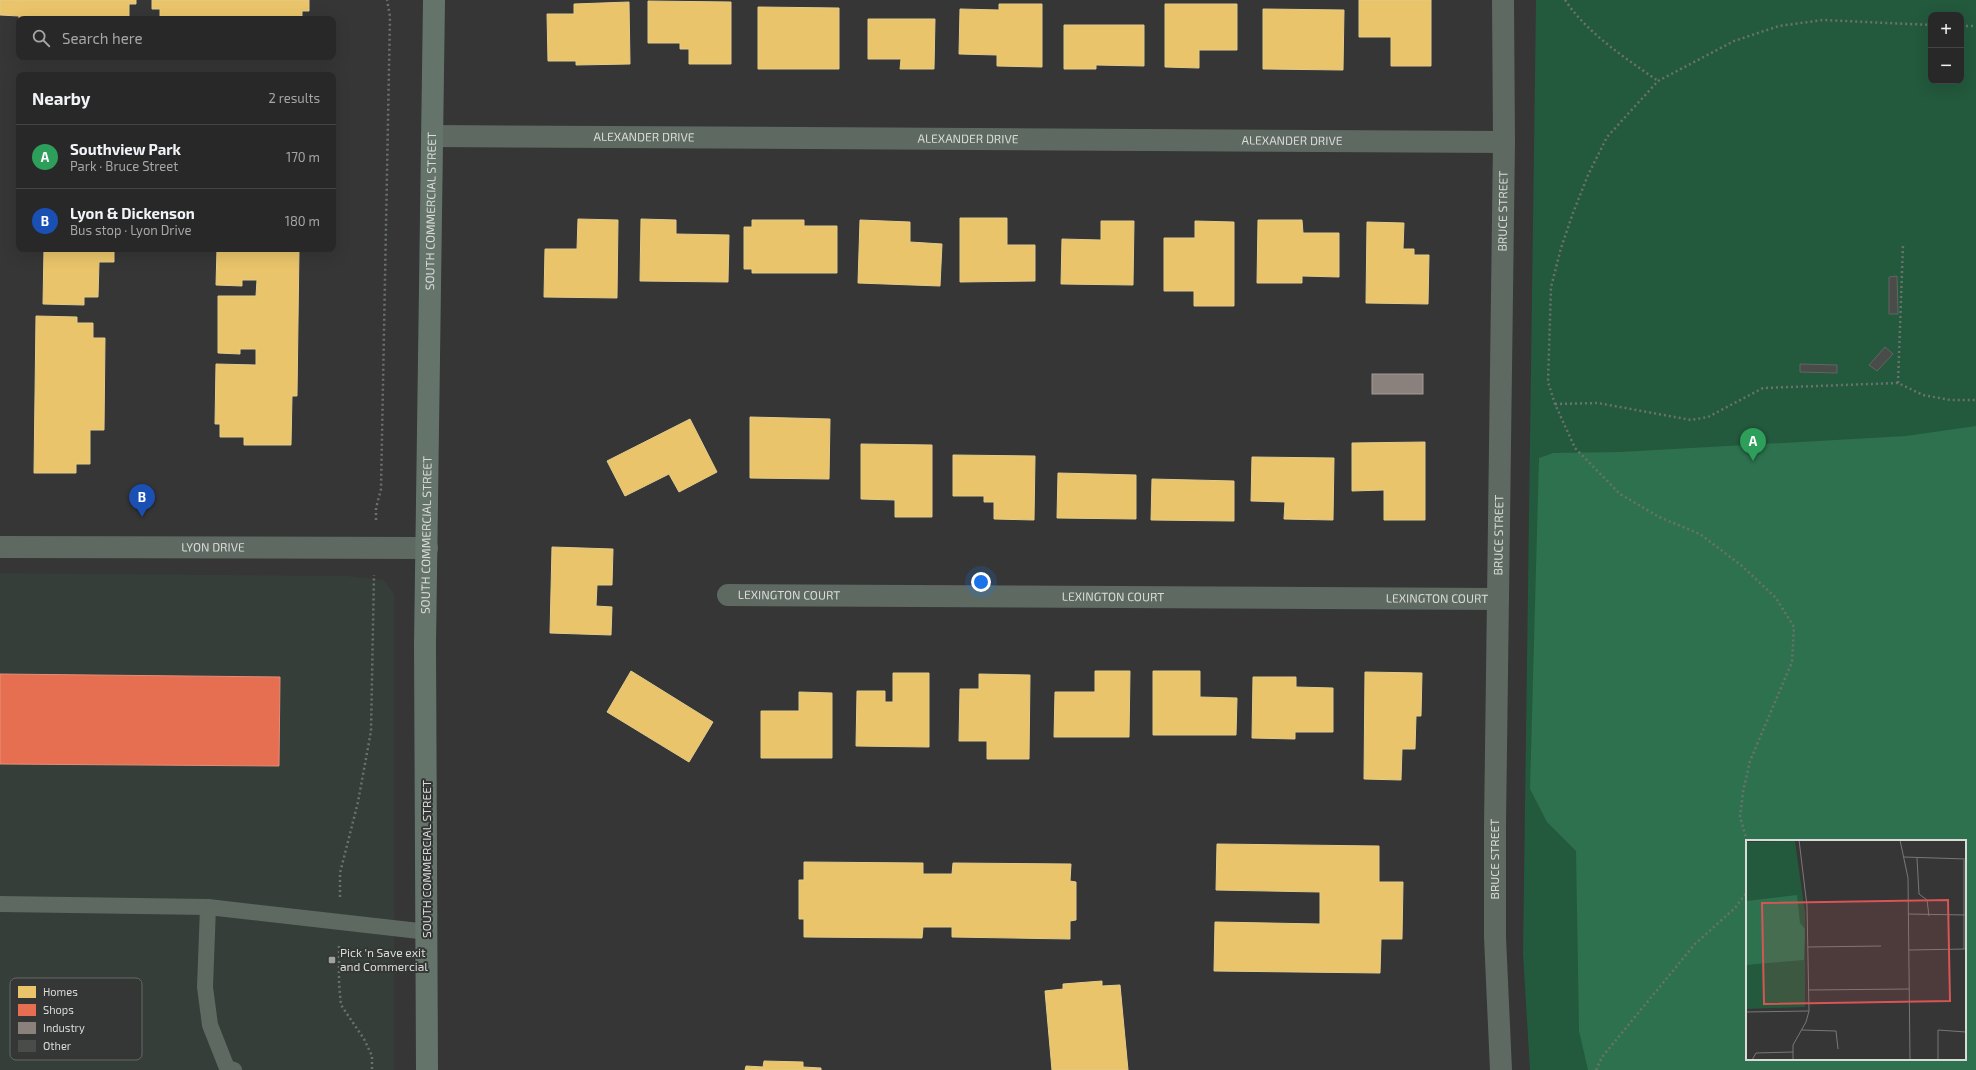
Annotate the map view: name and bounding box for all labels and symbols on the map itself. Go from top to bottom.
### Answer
street label: ALEXANDER DRIVE [593,129,695,143]
street label: ALEXANDER DRIVE [917,131,1019,145]
street label: SOUTH COMMERCIAL STREET [422,132,438,290]
street label: ALEXANDER DRIVE [1241,133,1343,147]
street label: BRUCE STREET [1495,171,1510,252]
pin: A [1740,428,1766,461]
street label: SOUTH COMMERCIAL STREET [417,456,434,614]
pin: B [129,484,155,517]
street label: BRUCE STREET [1490,495,1505,576]
street label: LYON DRIVE [181,539,245,554]
your location [971,572,991,592]
street label: LEXINGTON COURT [738,587,840,602]
street label: LEXINGTON COURT [1062,589,1164,603]
street label: LEXINGTON COURT [1386,590,1488,605]
street label: SOUTH COMMERCIAL STREET [419,780,433,938]
street label: BRUCE STREET [1487,819,1501,900]
inset map [1746,840,1966,1060]
place label: Pick 'n Save exit and Commercial [340,945,428,973]
marker: Pick 'n Save exit and Commercial [327,955,337,965]
legend [10,978,142,1060]
text: Homes [43,985,78,998]
text: Shops [43,1003,74,1016]
text: Industry [43,1021,85,1034]
text: Other [43,1039,72,1052]

